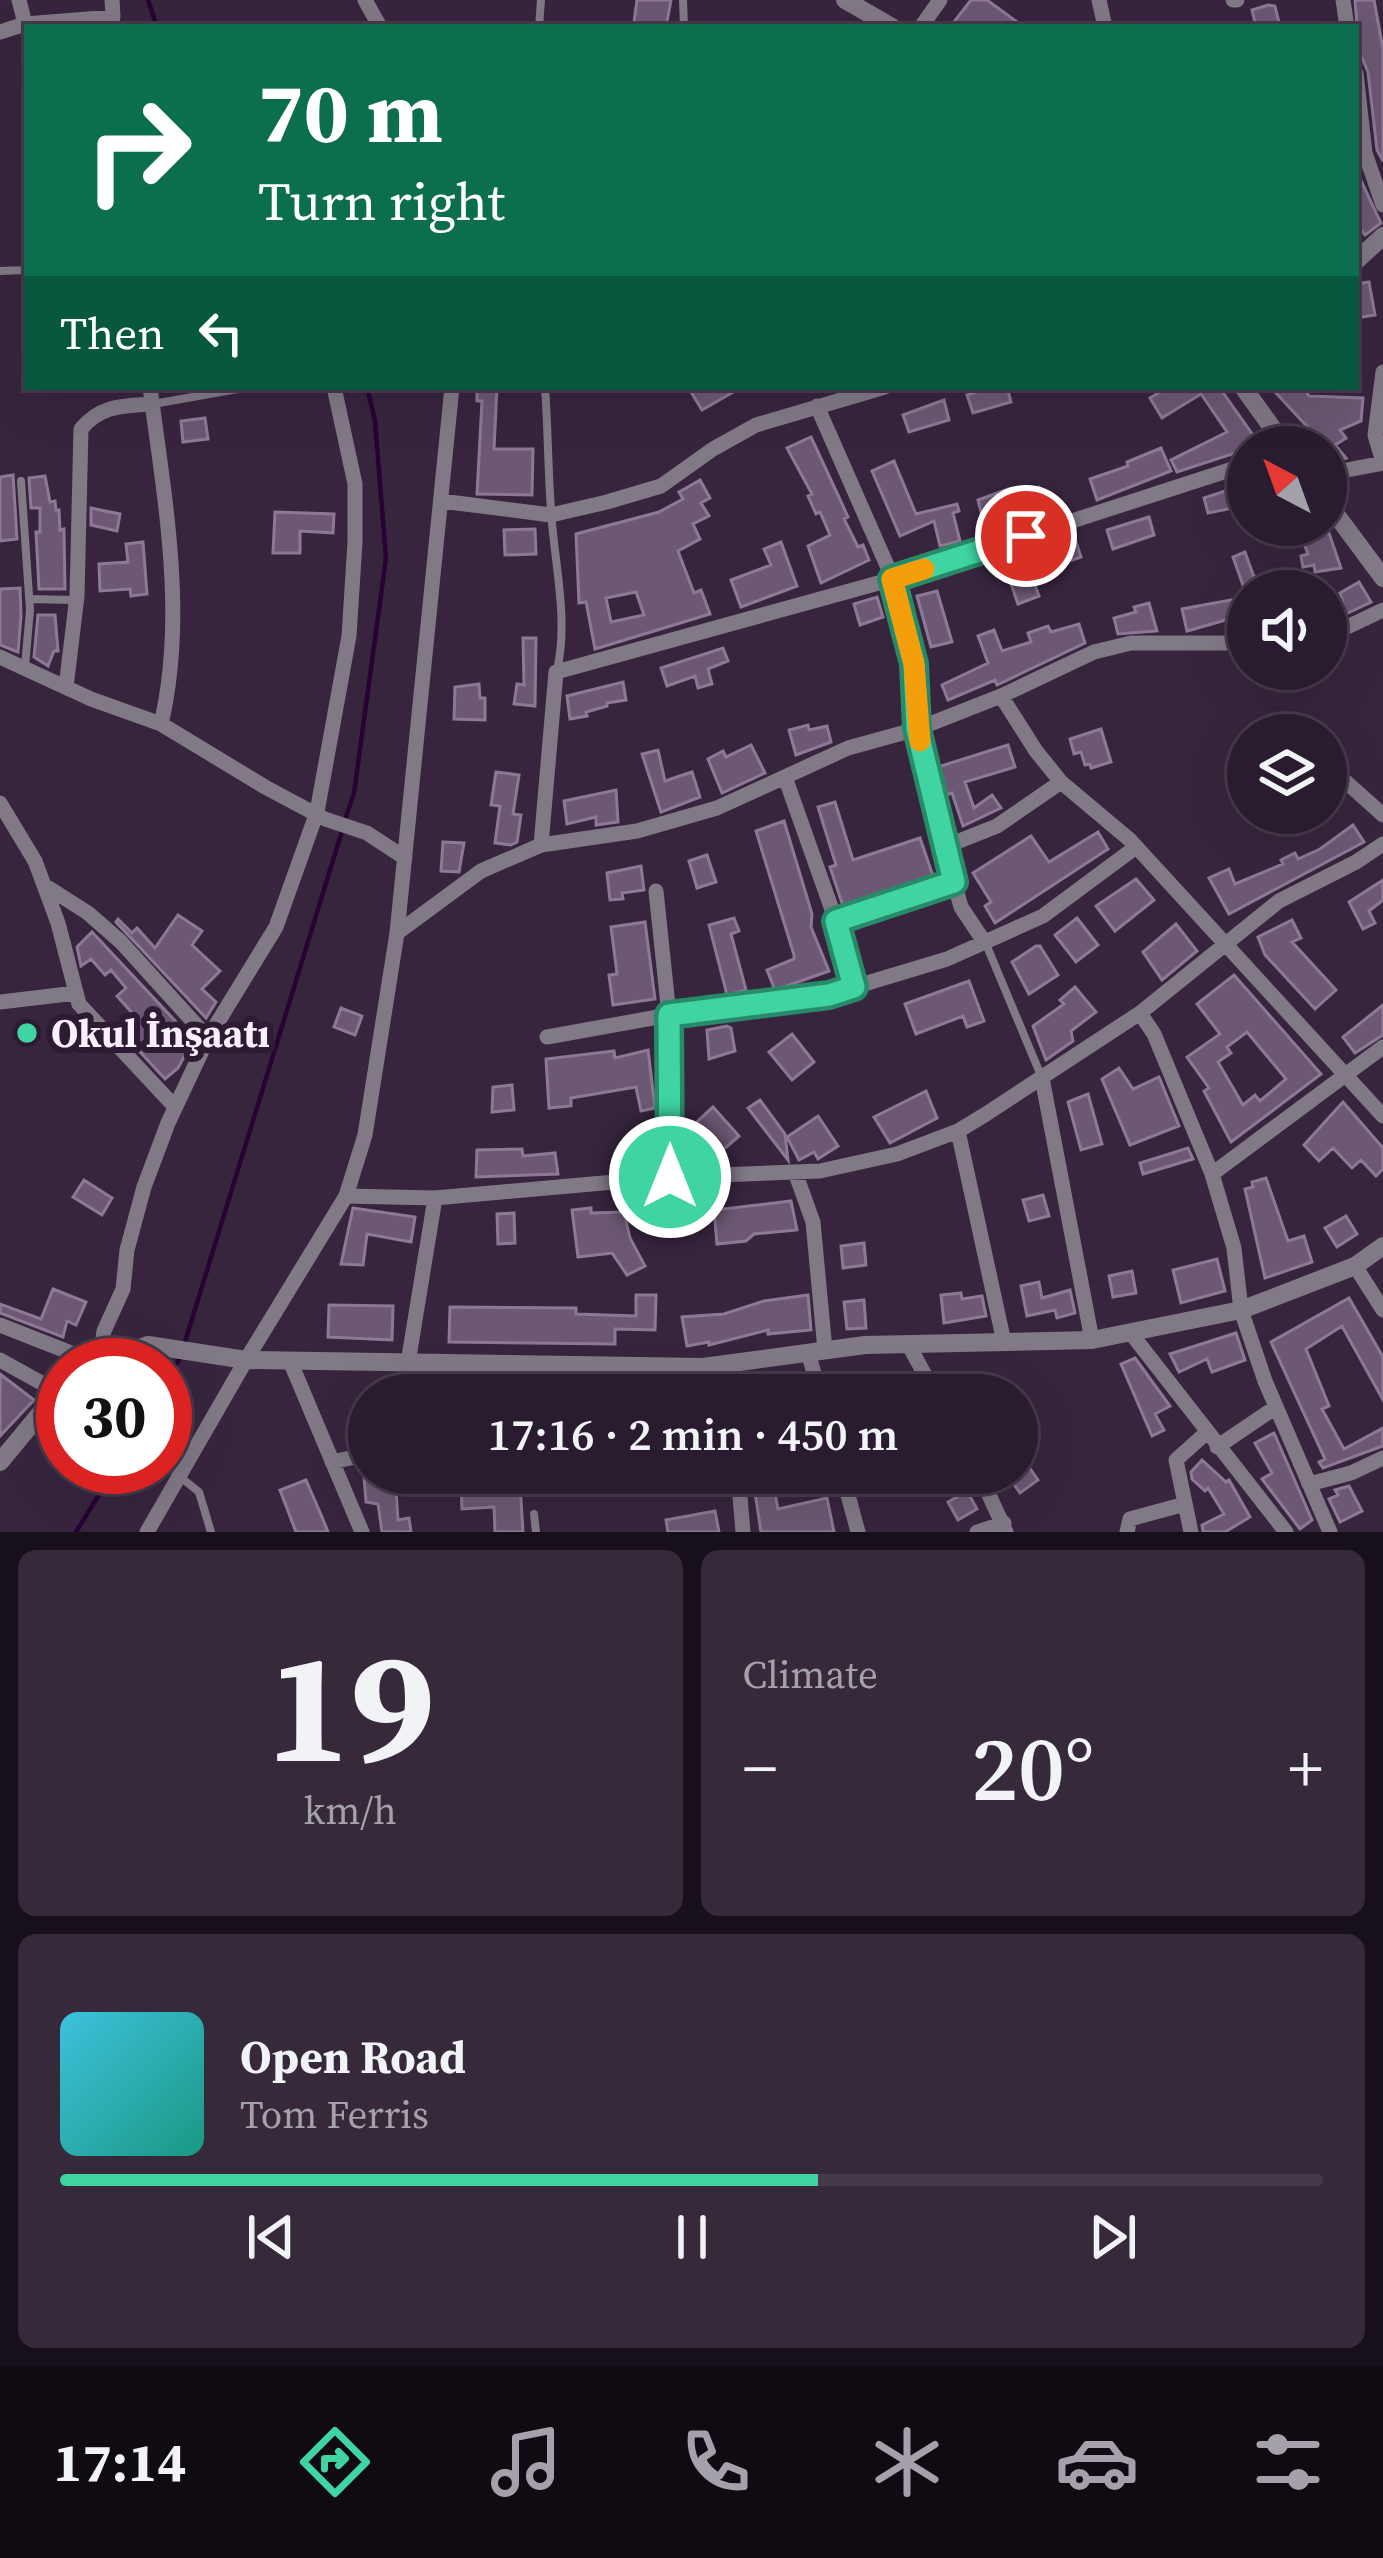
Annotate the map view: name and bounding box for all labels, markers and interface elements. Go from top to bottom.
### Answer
text: 70 m [258,55,443,170]
icon: right [60,72,216,228]
text: Turn right [258,164,505,238]
icon: left [188,300,254,366]
text: Then [60,302,164,364]
north arrow [1227,426,1347,546]
map controls [1227,426,1347,834]
pin [975,485,1077,587]
icon: arrive [993,503,1059,569]
button: sound [1227,570,1347,690]
button: layers [1227,714,1347,834]
place label: Okul İnşaatı [51,1007,270,1060]
marker: Okul İnşaatı [14,1020,40,1046]
position arrow [607,1114,733,1240]
speed limit sign: 30 [36,1338,192,1494]
text: 17:16 · 2 min · 450 m [488,1403,898,1465]
text: 19 [266,1599,435,1813]
text: Climate [743,1648,878,1701]
text: 20° [971,1707,1094,1830]
text: − [743,1723,777,1813]
text: + [1288,1723,1323,1813]
text: km/h [304,1784,397,1837]
text: Open Road [240,2026,466,2088]
text: Tom Ferris [240,2088,429,2141]
icon: previous [238,2204,304,2270]
icon: pause [659,2204,725,2270]
icon: next [1080,2204,1146,2270]
icon: directions [293,2420,377,2504]
icon: music [484,2420,568,2504]
icon: phone [674,2420,758,2504]
icon: climate [865,2420,949,2504]
icon: car [1055,2420,1139,2504]
icon: filters [1246,2420,1330,2504]
text: 17:14 [53,2425,187,2499]

